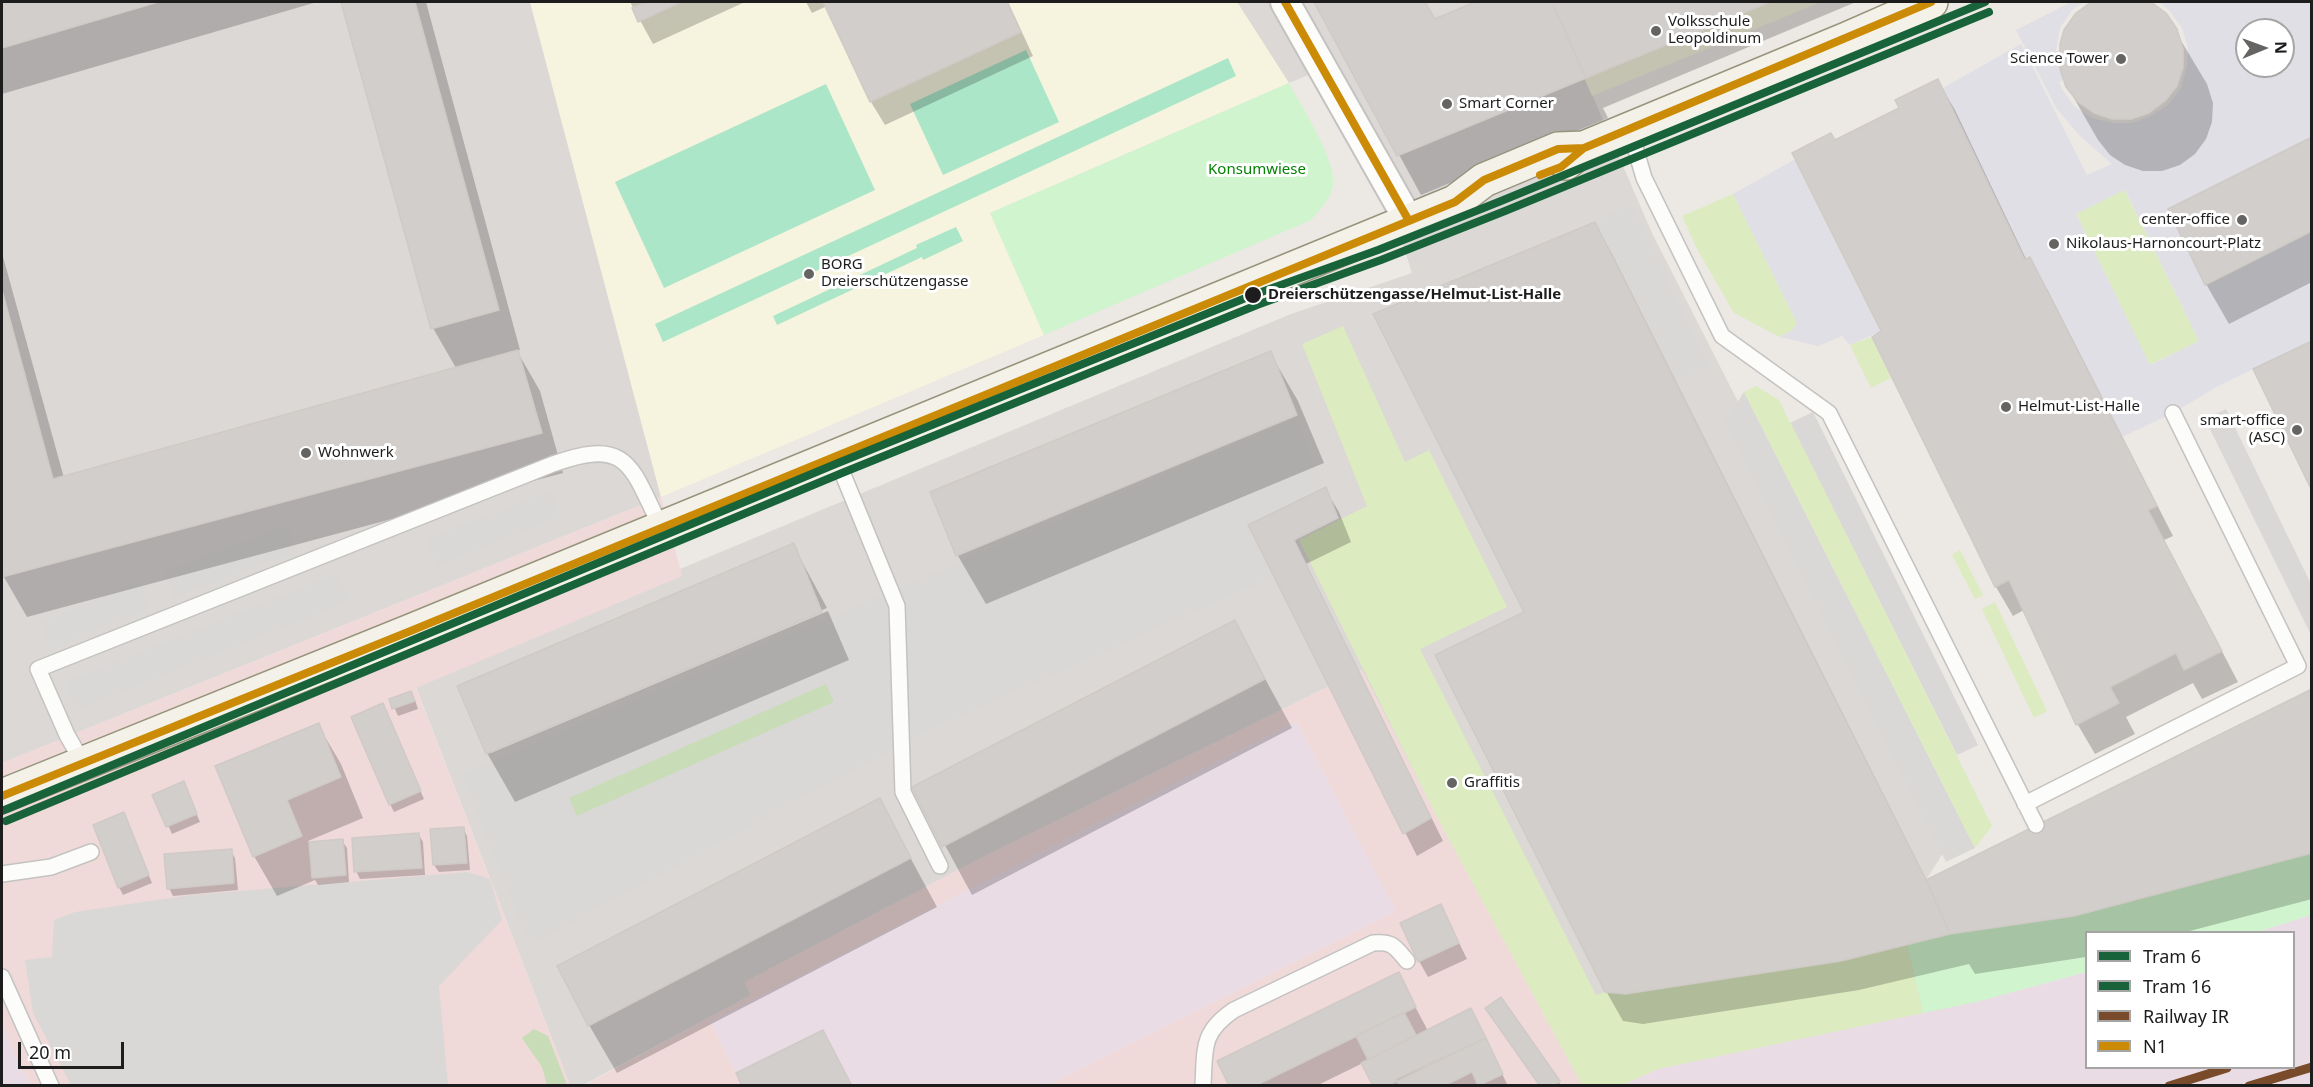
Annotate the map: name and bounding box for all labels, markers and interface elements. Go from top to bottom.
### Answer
place label: Volksschule Leopoldinum [1668,13,1761,48]
north arrow [2235,18,2295,78]
marker: Volksschule Leopoldinum [1649,24,1663,38]
text: N [2270,41,2292,54]
place label: Science Tower [2010,50,2109,68]
marker: Science Tower [2114,52,2128,66]
place label: Smart Corner [1459,95,1554,113]
marker: Smart Corner [1440,97,1454,111]
park label: Konsumwiese [1208,161,1306,179]
place label: center-office [2141,211,2230,229]
marker: center-office [2235,213,2249,227]
place label: Nikolaus-Harnoncourt-Platz [2066,235,2261,253]
marker: Nikolaus-Harnoncourt-Platz [2047,237,2061,251]
place label: BORG Dreierschützengasse [821,256,968,291]
marker: BORG Dreierschützengasse [802,267,816,281]
marker: Dreierschützengasse/Helmut-List-Halle [1243,285,1263,305]
place label: Dreierschützengasse/Helmut-List-Halle [1268,286,1561,304]
place label: Helmut-List-Halle [2018,398,2140,416]
marker: Helmut-List-Halle [1999,400,2013,414]
place label: smart-office (ASC) [2200,412,2285,447]
marker: smart-office (ASC) [2290,423,2304,437]
place label: Wohnwerk [318,444,394,462]
marker: Wohnwerk [299,446,313,460]
place label: Graffitis [1464,774,1520,792]
marker: Graffitis [1445,776,1459,790]
legend [2085,931,2295,1069]
text: Tram 6 [2143,944,2201,968]
text: Tram 16 [2143,974,2211,998]
text: Railway IR [2143,1004,2229,1028]
scale bar [21,1030,128,1068]
text: N1 [2143,1034,2167,1058]
text: 20 m [29,1040,71,1064]

